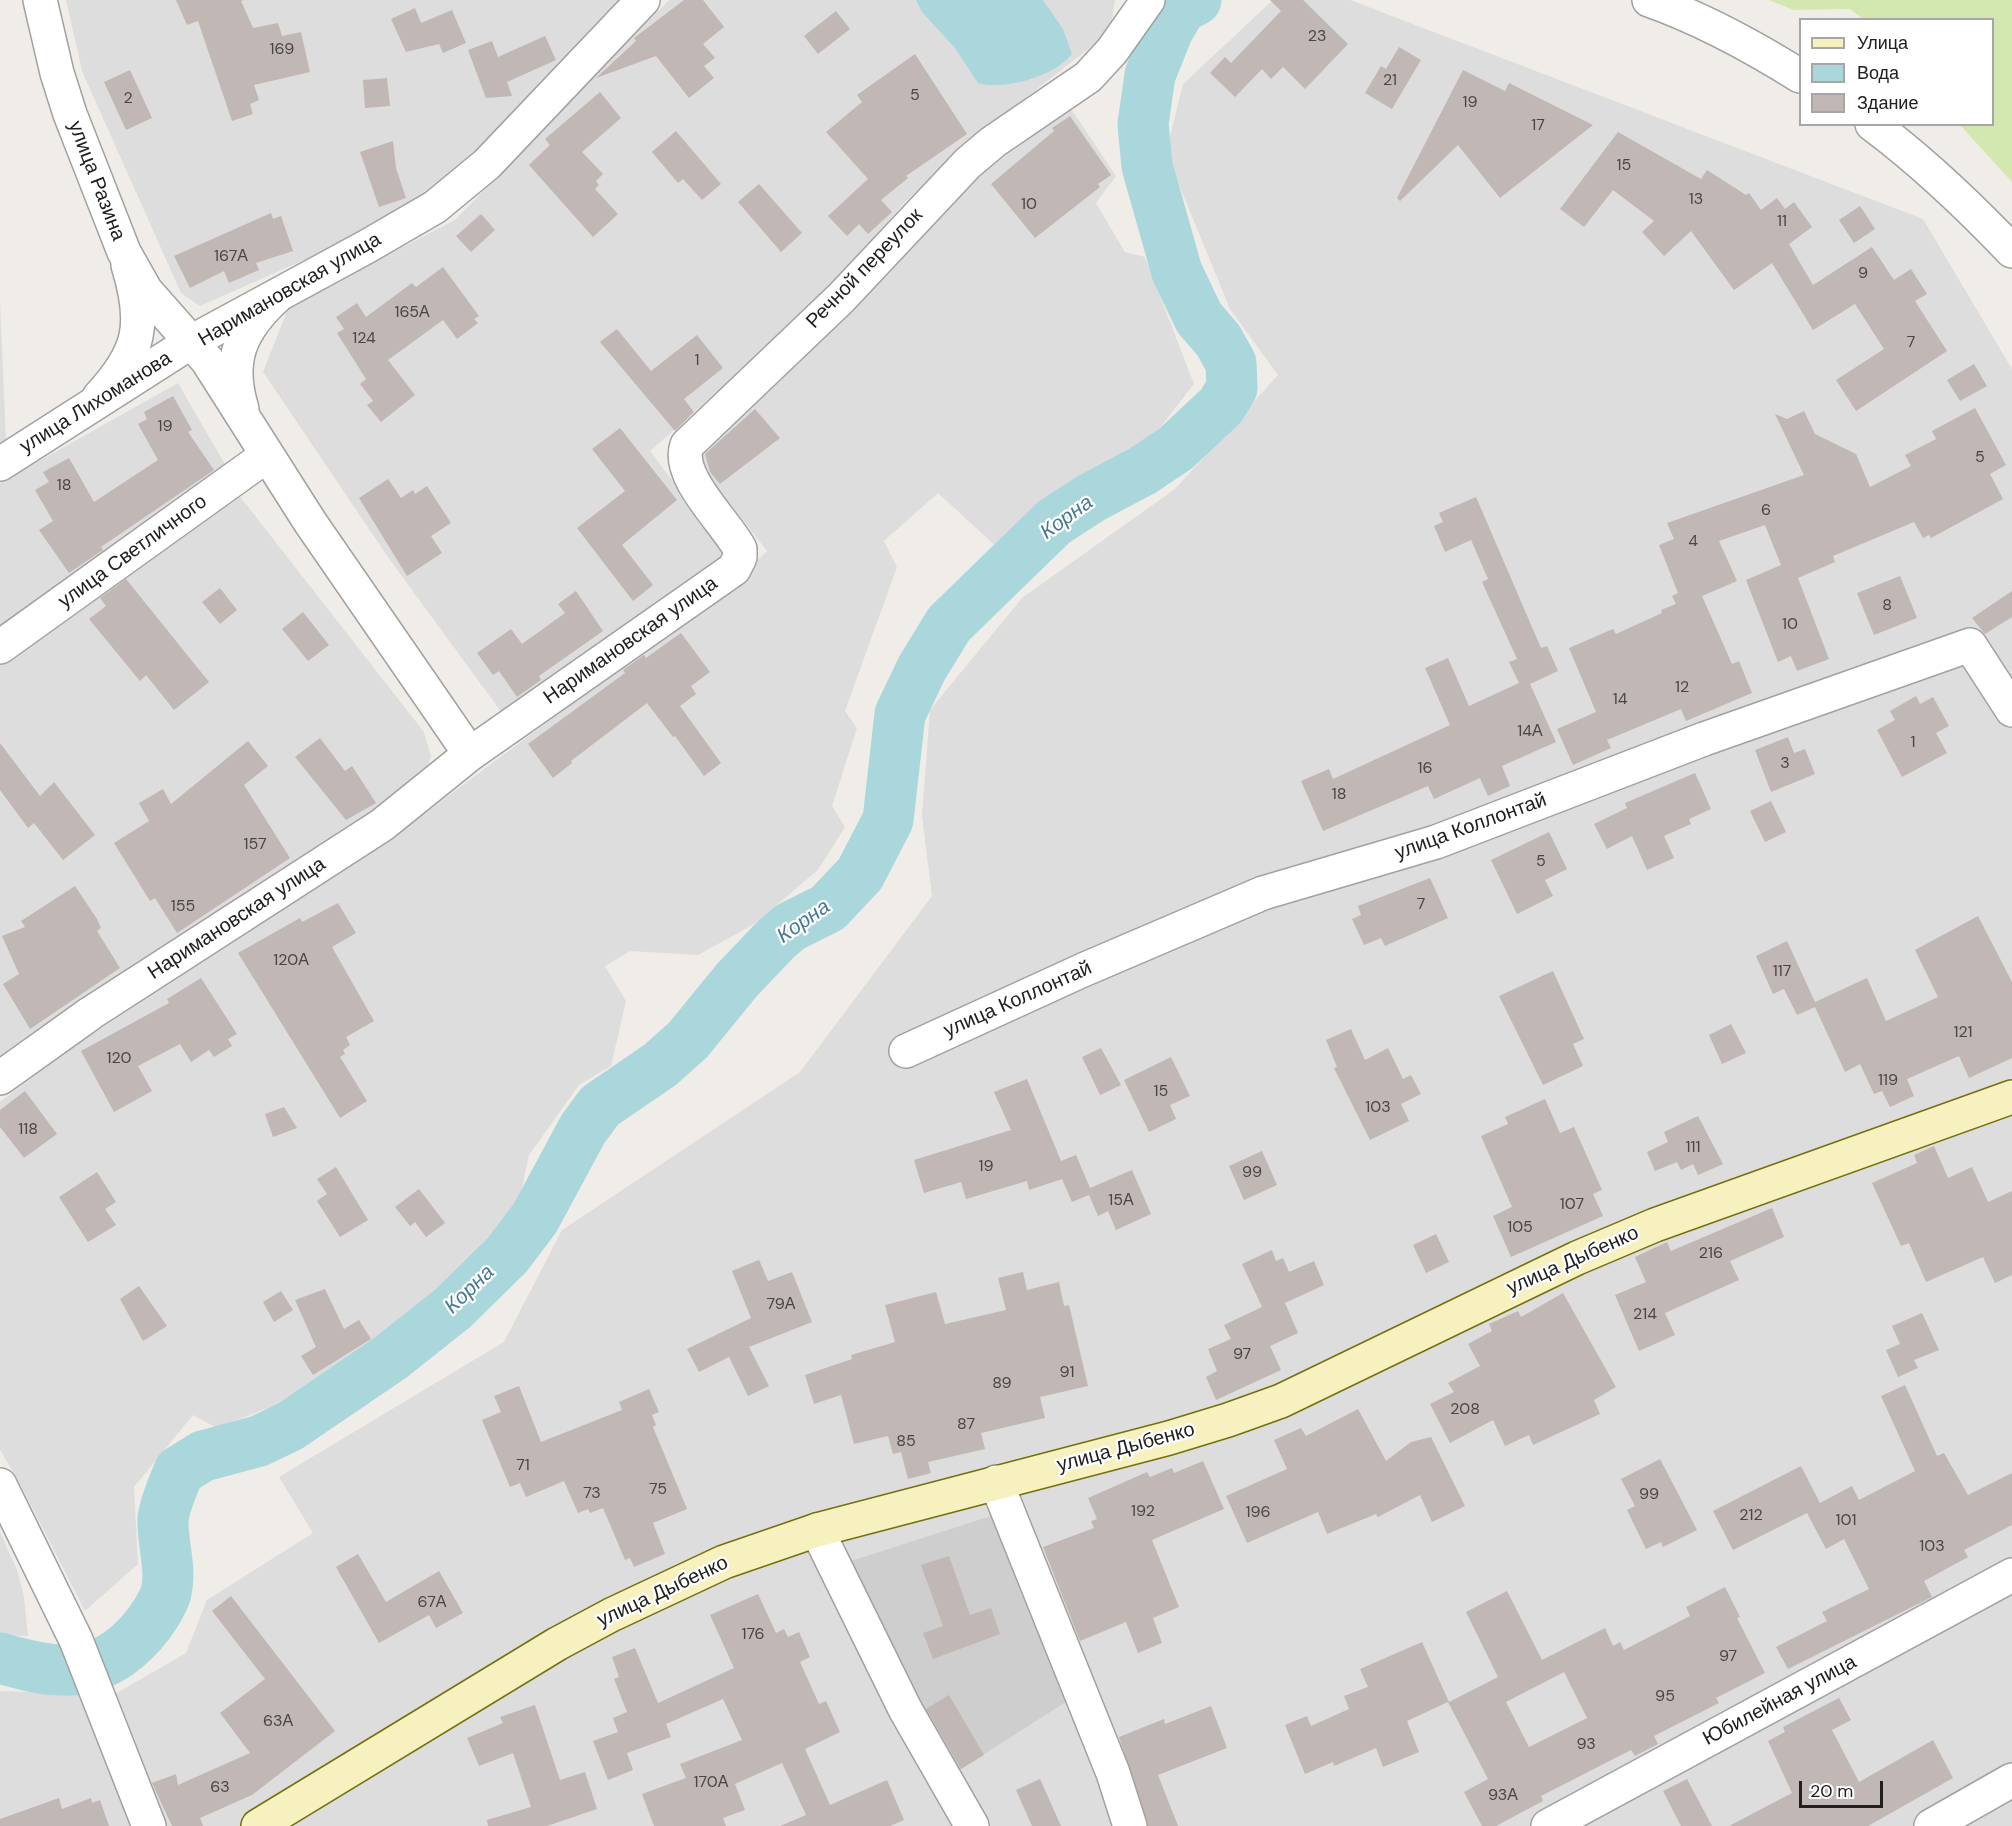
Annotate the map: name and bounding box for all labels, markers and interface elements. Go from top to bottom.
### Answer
legend [1799,18,1994,126]
house number: 23 [1308,27,1326,47]
text: Улица [1857,31,1908,55]
house number: 169 [270,40,294,60]
text: Вода [1857,61,1899,85]
house number: 21 [1383,71,1397,91]
house number: 5 [910,86,920,106]
house number: 2 [123,89,133,109]
text: Здание [1857,91,1918,115]
house number: 19 [1462,93,1478,113]
house number: 17 [1531,116,1545,136]
street label: улица Разина [62,118,130,244]
house number: 15 [1617,156,1631,176]
house number: 13 [1689,190,1703,210]
house number: 10 [1021,195,1037,215]
street label: Речной переулок [802,204,928,334]
house number: 11 [1777,212,1787,232]
street label: Наримановская улица [194,228,386,352]
house number: 167А [214,247,248,267]
house number: 9 [1858,264,1868,284]
house number: 165А [394,303,430,323]
house number: 124 [352,329,376,349]
house number: 7 [1907,333,1915,353]
street label: улица Лихоманова [16,347,176,459]
house number: 1 [695,351,699,371]
house number: 19 [157,417,173,437]
house number: 5 [1975,448,1985,468]
house number: 18 [57,476,71,496]
street label: улица Светличного [54,490,212,614]
water label: Корна [1036,490,1098,546]
house number: 6 [1761,501,1771,521]
house number: 4 [1688,532,1698,552]
street label: Наримановская улица [539,572,723,710]
house number: 8 [1882,596,1892,616]
house number: 10 [1782,615,1798,635]
house number: 12 [1675,678,1689,698]
house number: 14 [1613,690,1627,710]
house number: 14А [1517,722,1543,742]
house number: 1 [1911,733,1915,753]
house number: 3 [1780,754,1790,774]
house number: 16 [1417,759,1433,779]
house number: 18 [1332,785,1346,805]
street label: улица Коллонтай [1392,788,1550,866]
house number: 157 [243,835,267,855]
house number: 5 [1536,852,1546,872]
street label: Наримановская улица [144,853,330,985]
water label: Корна [773,895,835,949]
house number: 7 [1417,895,1425,915]
house number: 155 [171,897,195,917]
house number: 120А [273,951,309,971]
street label: улица Коллонтай [940,957,1096,1043]
house number: 117 [1773,962,1791,982]
house number: 121 [1953,1023,1973,1043]
house number: 120 [107,1049,131,1069]
house number: 119 [1878,1071,1898,1091]
house number: 15 [1154,1082,1168,1102]
house number: 103 [1365,1098,1391,1118]
house number: 118 [18,1120,38,1140]
house number: 111 [1686,1138,1700,1158]
house number: 19 [978,1157,994,1177]
house number: 99 [1242,1163,1262,1183]
house number: 15А [1108,1191,1134,1211]
house number: 107 [1560,1195,1584,1215]
house number: 105 [1507,1218,1533,1238]
street label: улица Дыбенко [1503,1221,1643,1301]
house number: 216 [1699,1244,1723,1264]
water label: Корна [440,1260,500,1320]
house number: 79А [767,1295,795,1315]
house number: 214 [1633,1305,1657,1325]
house number: 97 [1233,1345,1251,1365]
house number: 91 [1060,1363,1074,1383]
house number: 89 [992,1374,1012,1394]
house number: 208 [1450,1400,1480,1420]
house number: 87 [957,1415,975,1435]
street label: улица Дыбенко [1054,1418,1198,1478]
house number: 85 [896,1432,916,1452]
house number: 71 [516,1456,530,1476]
house number: 75 [649,1480,667,1500]
house number: 73 [583,1484,601,1504]
house number: 99 [1639,1485,1659,1505]
house number: 192 [1131,1502,1155,1522]
house number: 196 [1245,1503,1271,1523]
house number: 212 [1739,1506,1763,1526]
house number: 101 [1836,1511,1856,1531]
house number: 103 [1919,1537,1945,1557]
street label: улица Дыбенко [594,1551,732,1633]
house number: 67А [418,1593,446,1613]
house number: 176 [741,1625,765,1645]
house number: 97 [1719,1647,1737,1667]
street label: Юбилейная улица [1699,1650,1861,1752]
house number: 95 [1655,1687,1675,1707]
house number: 63А [263,1712,293,1732]
house number: 93 [1576,1735,1596,1755]
scale bar [1802,1769,1886,1807]
house number: 170А [694,1773,728,1793]
house number: 63 [210,1778,230,1798]
text: 20 m [1810,1779,1853,1803]
house number: 93А [1488,1786,1518,1806]

